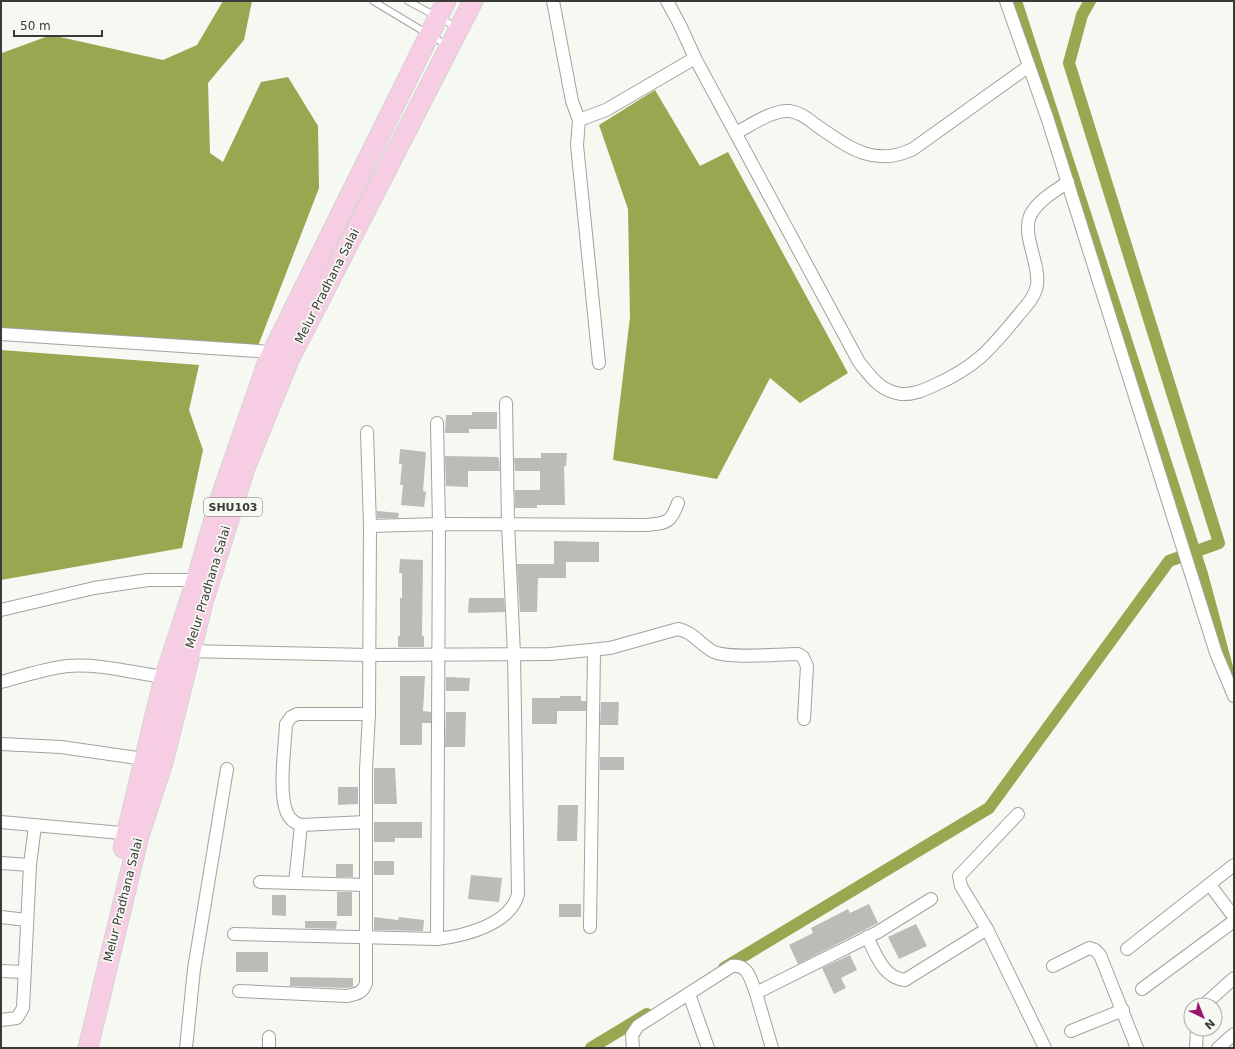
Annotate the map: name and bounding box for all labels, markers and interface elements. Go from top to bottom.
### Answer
scale bar [14,12,102,38]
text: 50 m [20,19,51,33]
street label: Melur Pradhana Salai [292,226,362,346]
road number: SHU103 [204,498,262,516]
street label: Melur Pradhana Salai [183,524,233,650]
street label: Melur Pradhana Salai [101,837,145,963]
north arrow [1183,997,1223,1037]
text: N [1202,1016,1217,1032]

